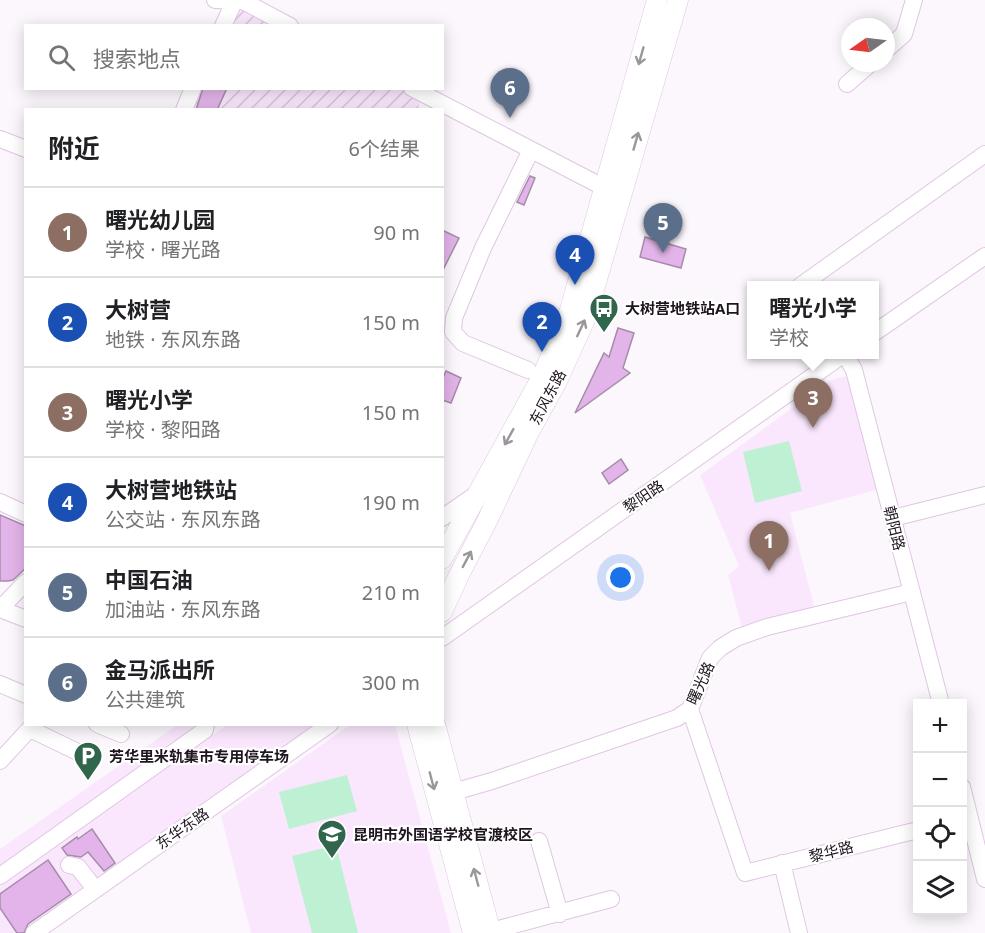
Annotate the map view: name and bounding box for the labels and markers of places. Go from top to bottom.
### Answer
pin: 6 [490,68,530,118]
pin: 5 [644,204,682,253]
pin: 4 [556,236,594,285]
bus stop icon: 大树营地铁站A口 [588,292,620,334]
place label: 大树营地铁站A口 [625,298,740,318]
pin: 2 [522,302,562,352]
pin: 3 [794,378,832,428]
pin: 1 [750,522,788,571]
parking icon: 芳华里米轨集市专用停车场 [72,740,104,782]
place label: 芳华里米轨集市专用停车场 [109,746,289,766]
school or university icon: 昆明市外国语学校官渡校区 [316,818,348,860]
place label: 昆明市外国语学校官渡校区 [353,824,533,844]

